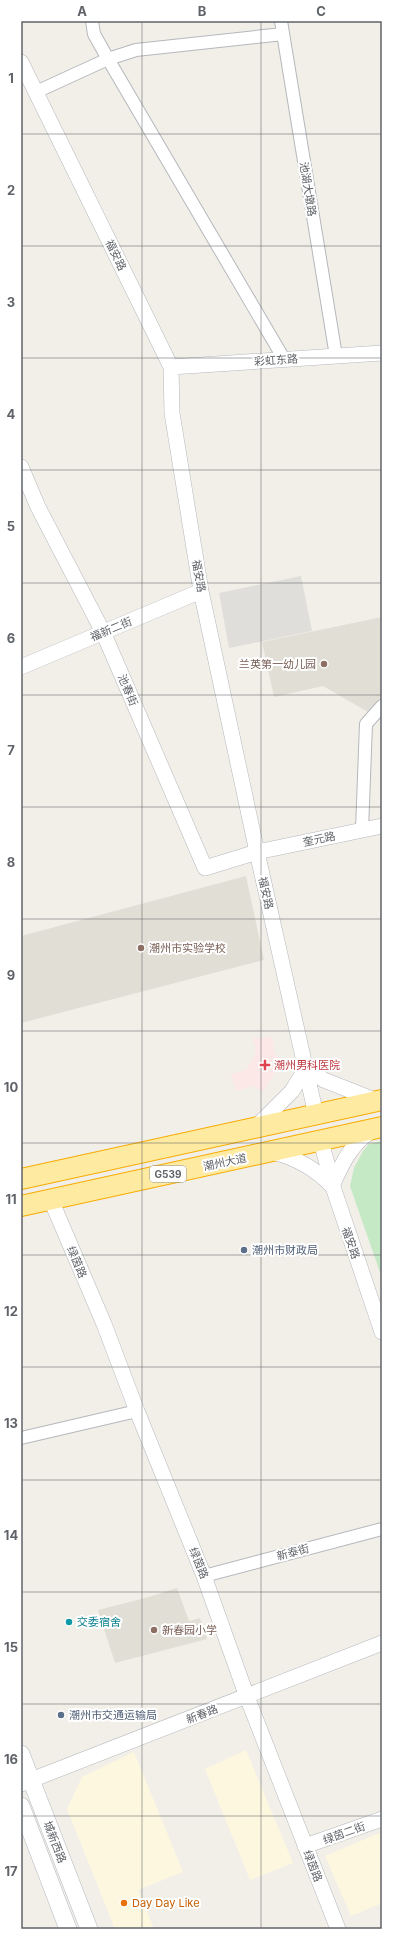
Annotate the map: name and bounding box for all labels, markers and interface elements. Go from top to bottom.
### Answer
text: A [77,3,87,19]
text: B [198,3,207,19]
text: C [316,3,326,19]
text: 1 [8,70,14,86]
street label: 池湖大墩路 [297,161,319,217]
text: 2 [7,182,15,198]
street label: 福安路 [102,237,130,273]
text: 3 [7,294,15,310]
street label: 彩虹东路 [254,351,298,369]
text: 4 [7,406,16,422]
text: 5 [7,518,15,534]
street label: 福安路 [189,559,209,593]
street label: 福新二街 [88,614,134,644]
text: 6 [7,630,15,646]
place label: 兰英第一幼儿园 [239,657,316,671]
marker: 兰英第一幼儿园 [319,659,329,669]
street label: 池春街 [115,672,141,708]
text: 7 [7,742,15,758]
street label: 奎元路 [301,829,337,849]
text: 8 [7,854,15,870]
street label: 福安路 [255,875,277,911]
place label: 潮州市实验学校 [149,941,226,955]
marker: 潮州市实验学校 [136,943,146,953]
text: 9 [7,967,15,983]
place label: 潮州男科医院 [274,1058,340,1072]
marker: 潮州男科医院 [259,1059,271,1071]
text: 10 [4,1079,18,1095]
street label: 潮州大道 [202,1151,248,1173]
road number: G539 [150,1166,186,1182]
text: 11 [5,1191,17,1207]
street label: 福安路 [339,1225,363,1261]
place label: 潮州市财政局 [252,1243,318,1257]
street label: 绿茵路 [64,1244,90,1280]
marker: 潮州市财政局 [239,1245,249,1255]
text: 12 [4,1303,18,1319]
text: 13 [4,1415,18,1431]
text: 14 [4,1527,18,1543]
street label: 新泰街 [275,1541,311,1563]
street label: 绿茵路 [186,1545,212,1581]
place label: 交委宿舍 [77,1615,121,1629]
marker: 交委宿舍 [64,1617,74,1627]
place label: 新春园小学 [162,1623,217,1637]
marker: 新春园小学 [149,1625,159,1635]
text: 15 [4,1639,18,1655]
street label: 新春路 [184,1702,220,1726]
place label: 潮州市交通运输局 [69,1708,157,1722]
marker: 潮州市交通运输局 [56,1710,66,1720]
text: 16 [4,1751,18,1767]
street label: 城新西路 [41,1819,69,1865]
street label: 绿茵二街 [321,1819,367,1847]
street label: 绿茵路 [301,1848,325,1884]
text: 17 [4,1863,18,1879]
place label: Day Day Like [132,1896,200,1910]
marker: Day Day Like [119,1898,129,1908]

